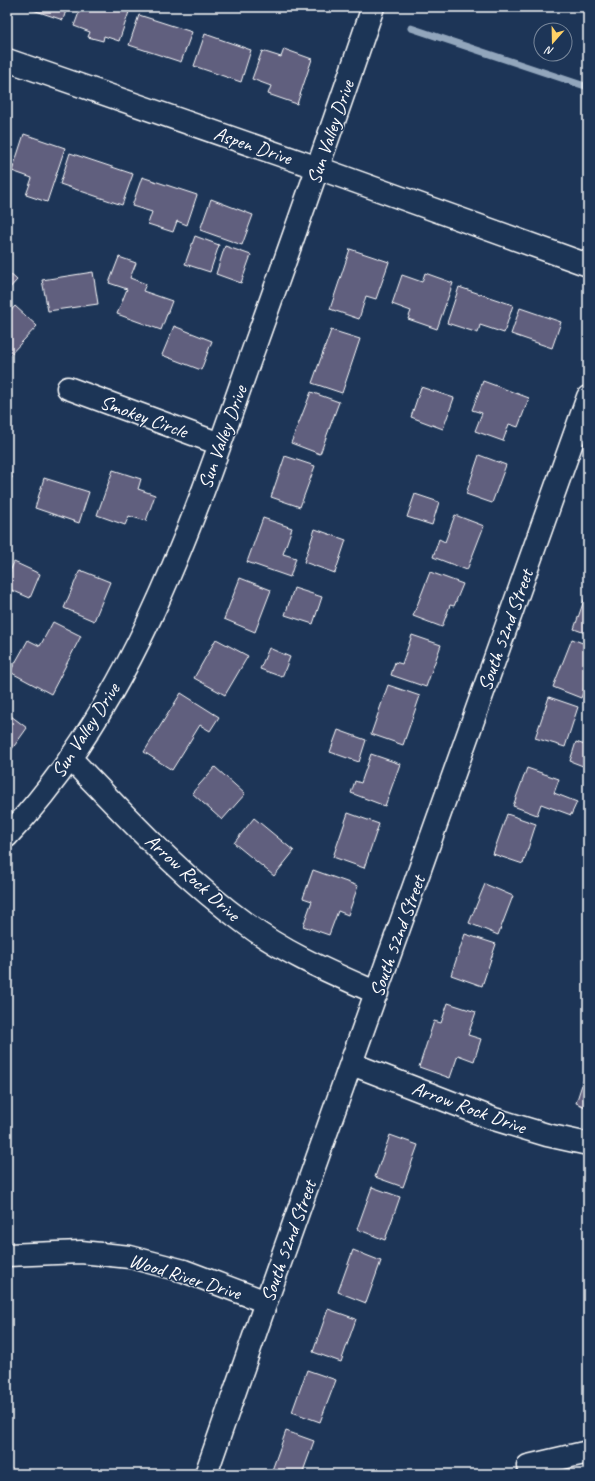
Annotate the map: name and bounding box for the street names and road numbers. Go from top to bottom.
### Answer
street label: Sun Valley Drive [301,76,360,187]
street label: Aspen Drive [211,121,296,171]
street label: Sun Valley Drive [192,381,253,492]
street label: Smokey Circle [97,389,192,444]
street label: South 52nd Street [472,564,540,694]
street label: Sun Valley Drive [45,677,126,782]
street label: Arrow Rock Drive [140,828,246,927]
street label: South 52nd Street [364,870,432,1000]
street label: Arrow Rock Drive [409,1075,530,1140]
street label: South 52nd Street [255,1175,323,1305]
street label: Wood River Drive [126,1248,245,1306]

